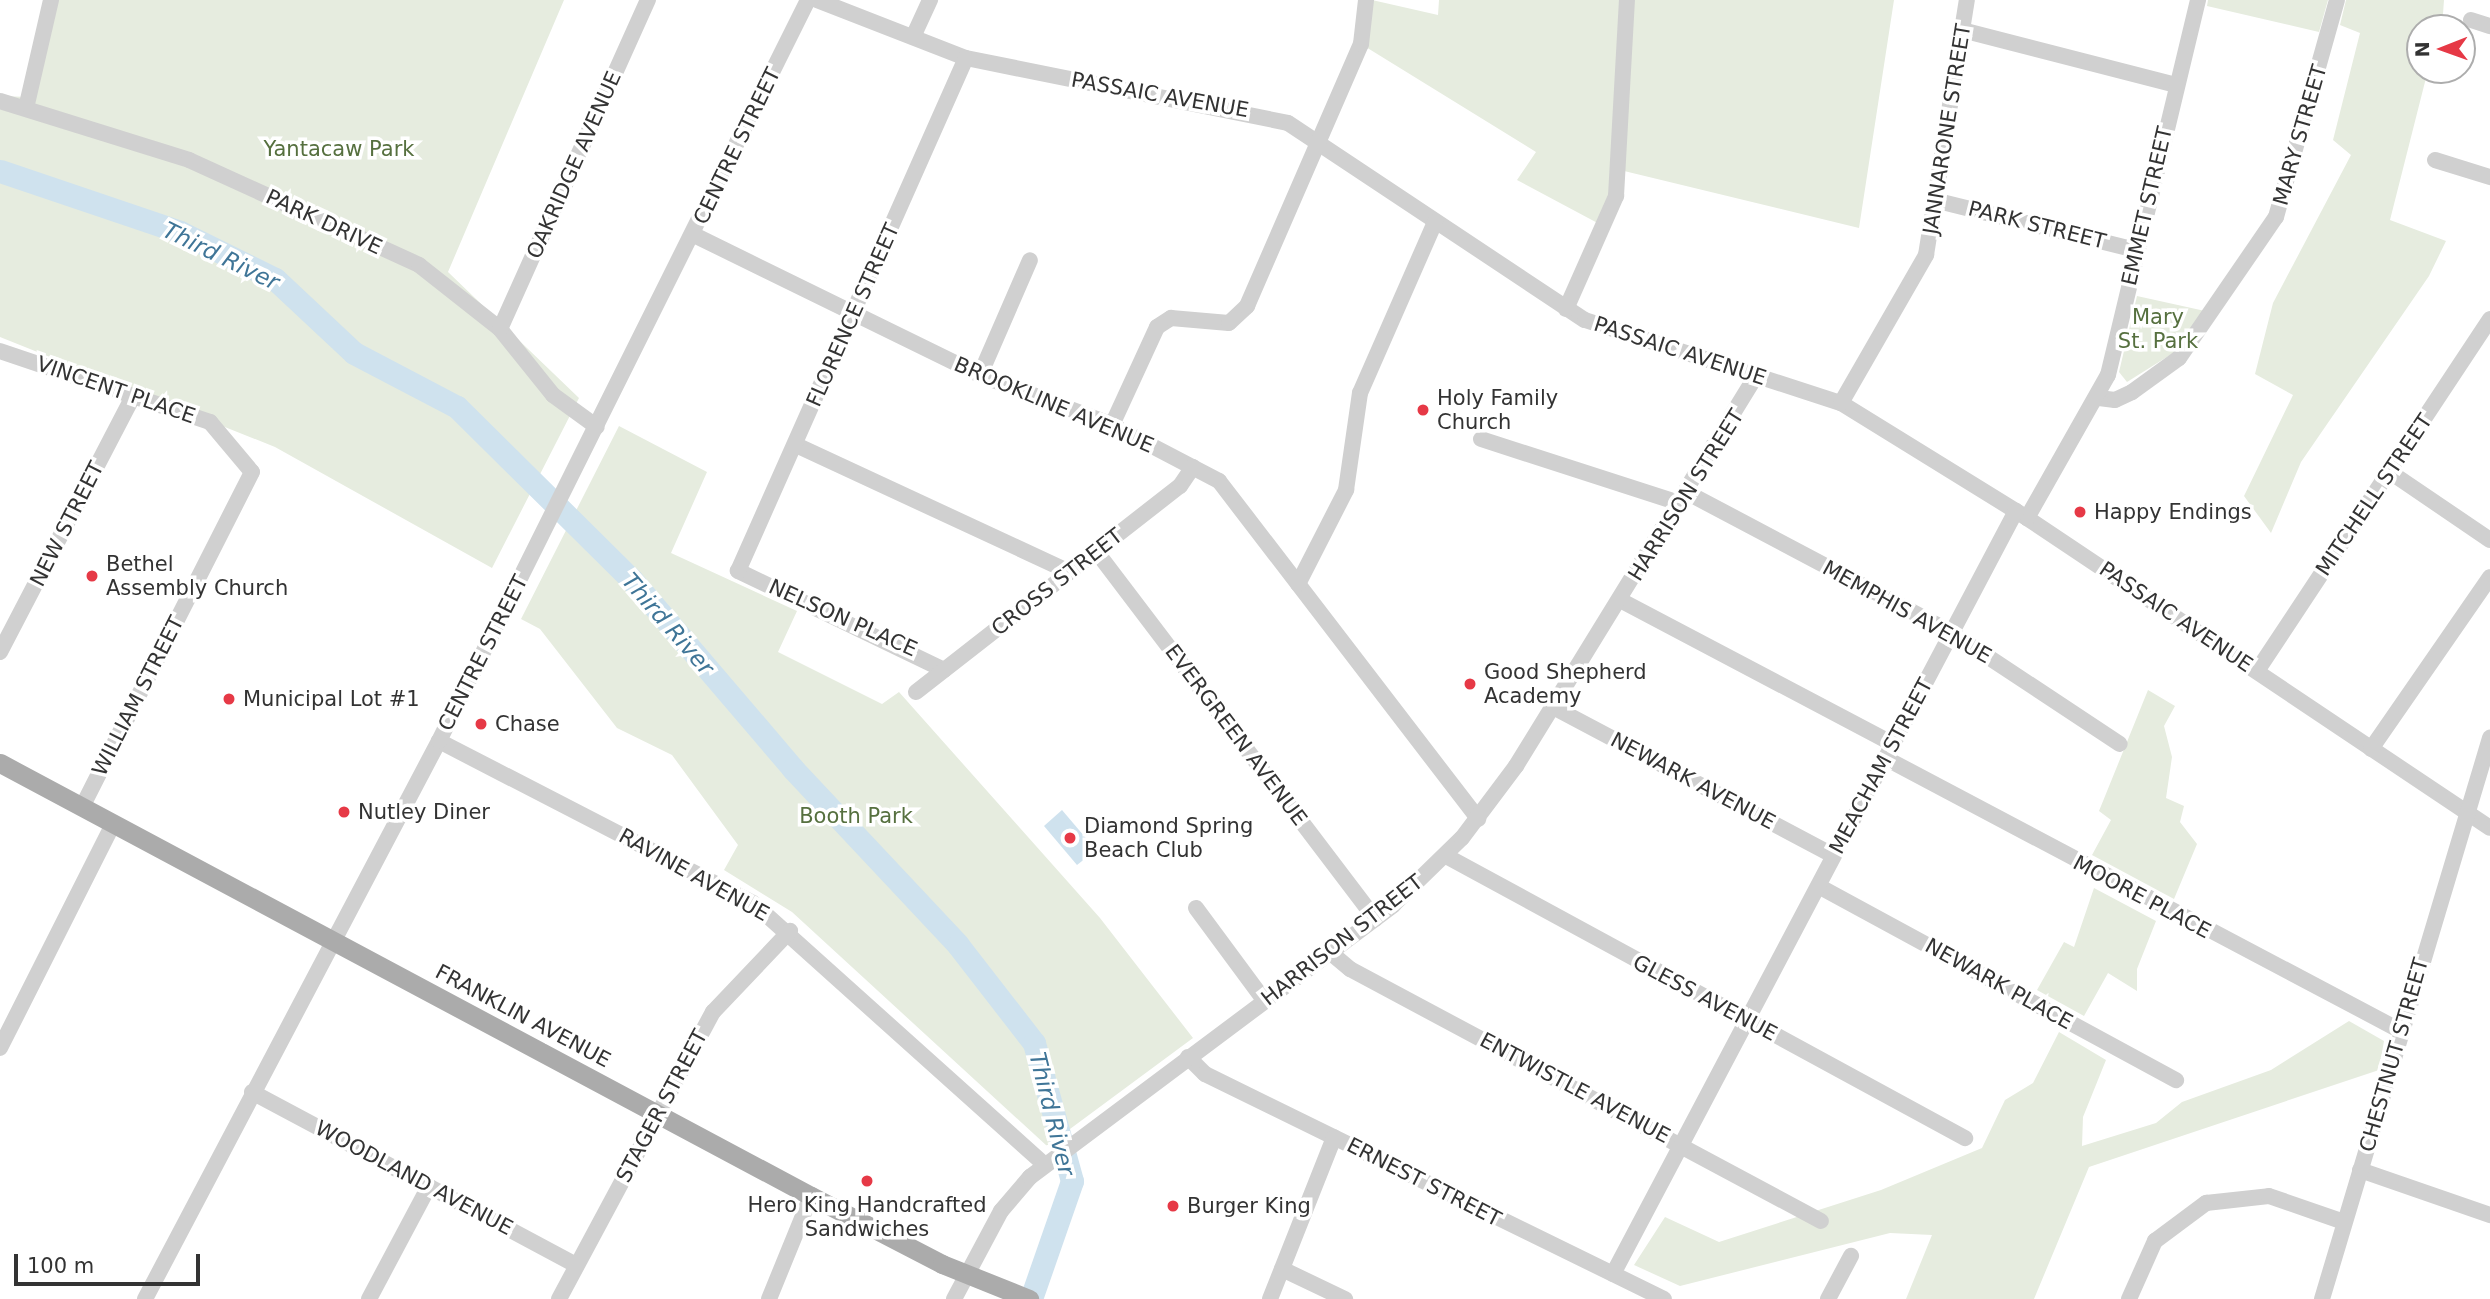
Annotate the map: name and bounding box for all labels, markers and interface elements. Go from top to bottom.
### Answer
north arrow [2406,14,2476,84]
street label: JANNARONE STREET [1918,22,1976,236]
text: N [2411,41,2433,57]
street label: MARY STREET [2268,62,2332,208]
street label: CENTRE STREET [688,64,786,228]
street label: OAKRIDGE AVENUE [521,67,627,263]
street label: PASSAIC AVENUE [1069,67,1251,123]
street label: EMMET STREET [2116,124,2178,288]
park label: Yantacaw Park [264,136,414,162]
street label: PARK DRIVE [262,184,386,260]
street label: PARK STREET [1966,196,2108,254]
water label: Third River [158,216,284,296]
street label: FLORENCE STREET [801,220,905,410]
park label: Mary St. Park [2118,304,2198,354]
street label: PASSAIC AVENUE [1591,311,1769,391]
street label: VINCENT PLACE [33,351,199,429]
street label: BROOKLINE AVENUE [950,352,1158,458]
place label: Holy Family Church [1437,385,1558,435]
marker: Holy Family Church [1415,402,1431,418]
street label: HARRISON STREET [1623,404,1749,586]
street label: MITCHELL STREET [2310,409,2438,581]
street label: NEW STREET [25,457,109,591]
place label: Happy Endings [2094,499,2252,525]
marker: Happy Endings [2072,504,2088,520]
street label: CROSS STREET [987,523,1127,641]
place label: Bethel Assembly Church [106,551,288,601]
street label: MEMPHIS AVENUE [1818,555,1996,669]
street label: PASSAIC AVENUE [2094,556,2258,678]
water label: Third River [616,567,720,681]
marker: Bethel Assembly Church [84,568,100,584]
street label: CENTRE STREET [433,571,533,735]
street label: NELSON PLACE [765,574,921,662]
street label: WILLIAM STREET [87,612,189,780]
street label: EVERGREEN AVENUE [1160,639,1312,831]
place label: Good Shepherd Academy [1484,659,1647,709]
street label: MEACHAM STREET [1824,674,1938,858]
marker: Good Shepherd Academy [1462,676,1478,692]
place label: Municipal Lot #1 [243,686,420,712]
marker: Municipal Lot #1 [221,691,237,707]
place label: Chase [495,711,560,737]
marker: Chase [473,716,489,732]
street label: NEWARK AVENUE [1606,727,1780,835]
place label: Nutley Diner [358,799,490,825]
park label: Booth Park [799,803,913,829]
marker: Nutley Diner [336,804,352,820]
place label: Diamond Spring Beach Club [1084,813,1253,863]
street label: RAVINE AVENUE [614,823,774,927]
marker: Diamond Spring Beach Club [1062,830,1078,846]
street label: MOORE PLACE [2069,850,2215,944]
street label: HARRISON STREET [1256,869,1428,1011]
street label: NEWARK PLACE [1921,933,2077,1035]
street label: GLESS AVENUE [1629,949,1781,1047]
street label: CHESTNUT STREET [2354,955,2434,1155]
street label: FRANKLIN AVENUE [431,959,615,1073]
street label: STAGER STREET [611,1025,713,1187]
street label: ENTWISTLE AVENUE [1476,1027,1674,1149]
water label: Third River [1023,1050,1081,1178]
street label: WOODLAND AVENUE [311,1115,517,1241]
street label: ERNEST STREET [1343,1132,1505,1232]
marker: Hero King Handcrafted Sandwiches [859,1173,875,1189]
place label: Hero King Handcrafted Sandwiches [747,1192,987,1242]
place label: Burger King [1187,1193,1311,1219]
marker: Burger King [1165,1198,1181,1214]
scale bar [18,1240,203,1284]
text: 100 m [27,1254,94,1278]

